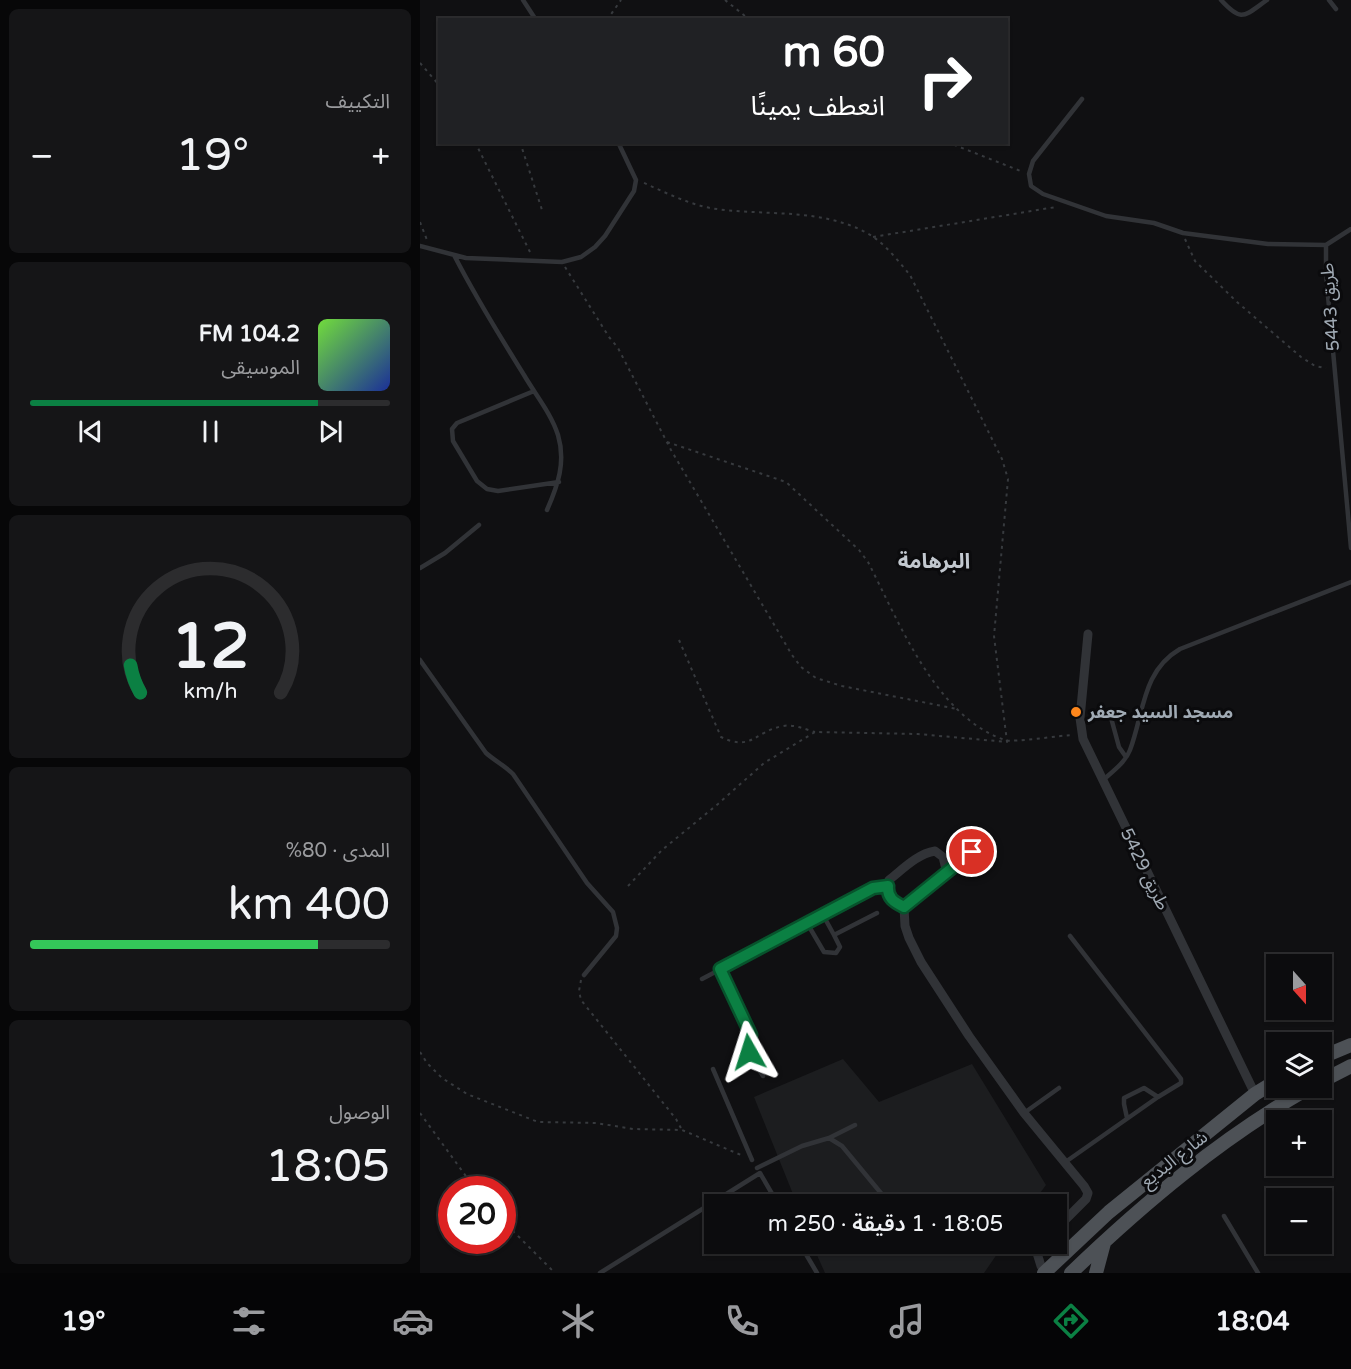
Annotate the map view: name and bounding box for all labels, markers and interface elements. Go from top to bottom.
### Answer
text: 60 m [783,27,885,78]
icon: right [906,42,984,120]
text: التكييف [326,90,390,114]
text: انعطف يمينًا [751,90,885,123]
text: 19° [176,129,249,183]
text: − [30,137,54,176]
text: + [371,137,390,176]
street label: طريق 5443 [1316,262,1344,352]
text: 104.2 FM [199,321,300,347]
text: الموسيقى [221,356,300,380]
icon: previous [74,415,107,448]
icon: pause [194,415,227,448]
icon: next [314,415,347,448]
district label: البرهامة [898,549,970,574]
text: 12 [171,611,249,686]
text: km/h [183,679,237,705]
place label: مسجد السيد جعفر [1087,701,1233,723]
marker: مسجد السيد جعفر [1069,705,1083,719]
street label: طريق 5429 [1116,824,1174,914]
pin [946,826,997,877]
icon: arrive [955,835,988,868]
text: المدى · 80% [286,839,390,863]
text: 400 km [228,878,390,932]
north arrow [1266,954,1332,1020]
map controls [1266,954,1332,1254]
position arrow [717,1020,781,1084]
button: layers [1266,1032,1332,1098]
text: الوصول [329,1101,390,1125]
button: + [1266,1110,1332,1176]
street label: شارع البديع [1136,1126,1214,1194]
text: 18:05 [265,1140,390,1194]
speed limit sign: 20 [438,1176,516,1254]
button: − [1266,1188,1332,1254]
text: 18:05 · 1 دقيقة · 250 m [768,1211,1003,1237]
icon: filters [228,1300,270,1342]
icon: car [392,1300,434,1342]
icon: climate [557,1300,599,1342]
icon: phone [721,1300,763,1342]
icon: music [886,1300,928,1342]
icon: directions [1050,1300,1092,1342]
text: 19° [61,1305,105,1338]
text: 18:04 [1215,1305,1290,1338]

